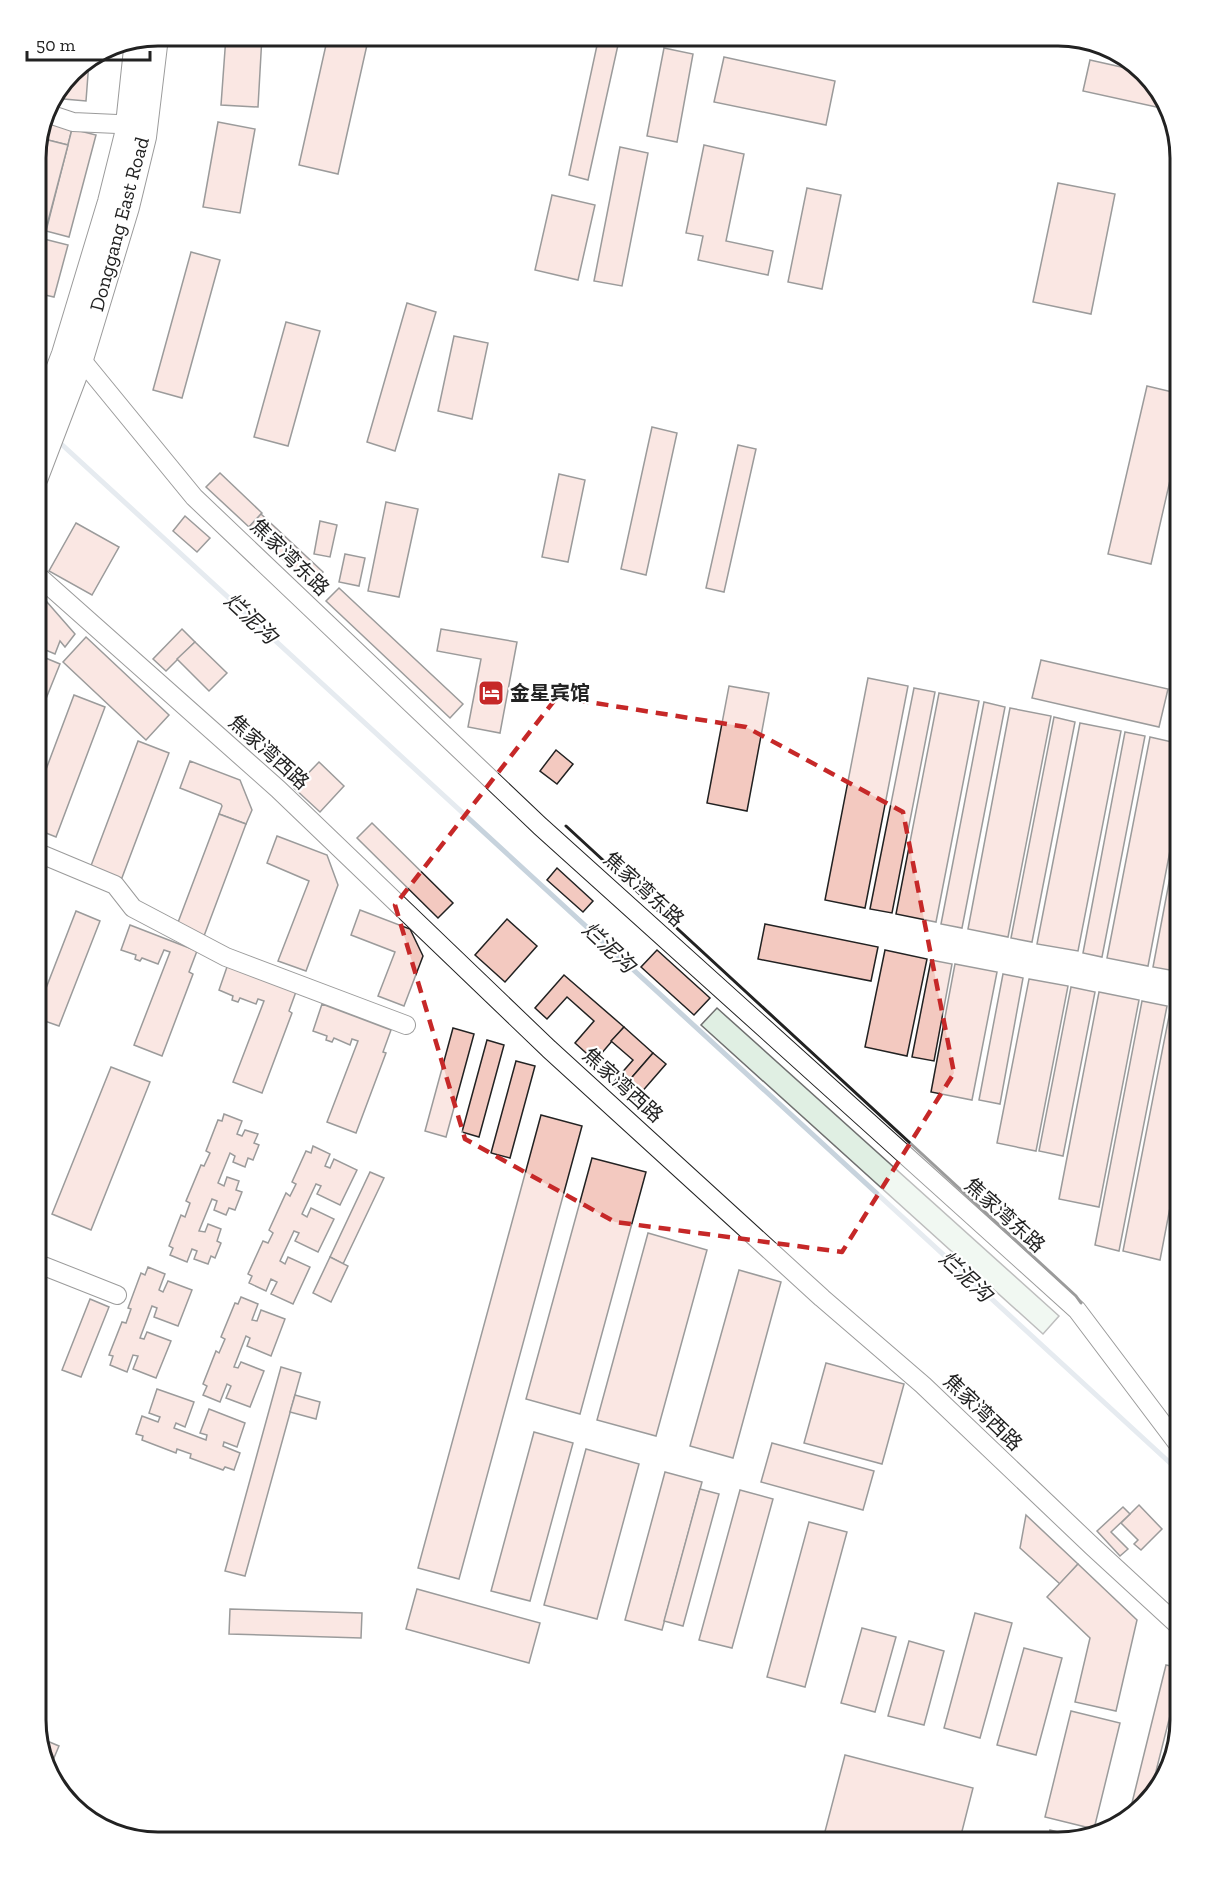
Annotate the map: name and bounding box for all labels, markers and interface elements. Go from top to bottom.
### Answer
scale bar [27,24,150,62]
text: 50 m [36,34,76,56]
street label: Donggang East Road [84,134,154,314]
street label: 焦家湾东路 [246,514,334,600]
water label: 烂泥沟 [219,587,284,650]
hotel icon: 金星宾馆 [476,678,506,708]
place label: 金星宾馆 [510,681,590,705]
street label: 焦家湾西路 [224,710,314,794]
street label: 焦家湾东路 [599,847,689,931]
water label: 烂泥沟 [577,916,642,979]
street label: 焦家湾西路 [578,1043,668,1127]
street label: 焦家湾东路 [960,1173,1050,1257]
water label: 烂泥沟 [934,1245,999,1308]
street label: 焦家湾西路 [939,1369,1027,1455]

